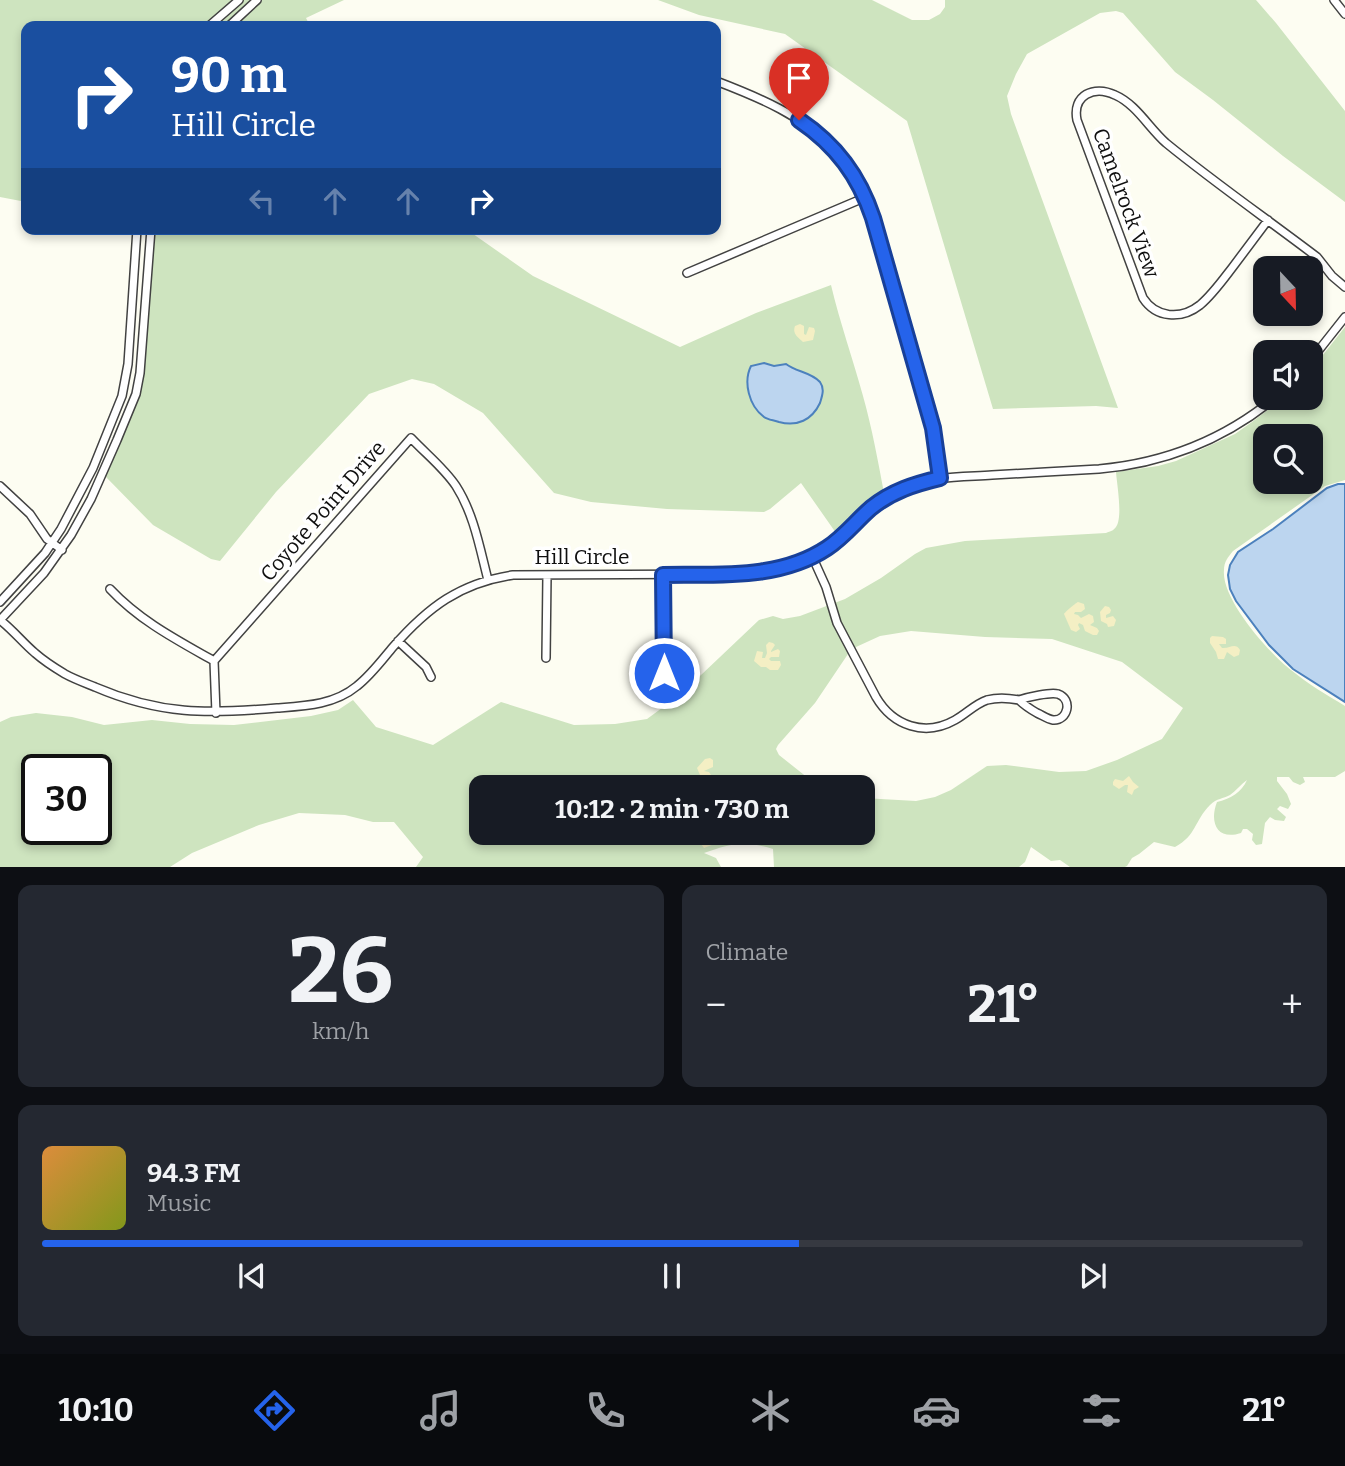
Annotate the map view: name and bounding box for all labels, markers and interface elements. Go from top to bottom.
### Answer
text: 90 m [171,46,287,105]
pin [769,48,829,120]
icon: right [56,49,147,140]
icon: arrive [780,59,818,97]
text: Hill Circle [171,106,316,144]
street label: Camelrock View [1087,125,1165,282]
icon: left [243,182,281,220]
icon: ahead [316,182,354,220]
icon: ahead [389,182,427,220]
icon: right [462,182,500,220]
north arrow [1253,256,1323,326]
map controls [1253,256,1323,494]
button: sound [1253,340,1323,410]
button: search [1253,424,1323,494]
street label: Coyote Point Drive [255,435,391,587]
street label: Hill Circle [534,544,630,570]
position arrow [627,636,701,710]
speed limit sign: 30 [21,754,112,845]
text: 10:12 · 2 min · 730 m [555,794,789,825]
text: 26 [288,917,393,1026]
text: Climate [706,938,788,966]
text: 21° [968,973,1040,1036]
text: − [706,982,726,1028]
text: + [1281,982,1303,1028]
text: km/h [312,1017,369,1045]
text: 94.3 FM [147,1158,241,1189]
text: Music [147,1189,211,1217]
icon: previous [233,1257,271,1295]
icon: pause [653,1257,691,1295]
icon: next [1074,1257,1112,1295]
icon: directions [250,1386,299,1435]
icon: music [416,1386,465,1435]
icon: phone [581,1386,630,1435]
icon: climate [746,1386,795,1435]
icon: car [912,1386,961,1435]
icon: filters [1077,1386,1126,1435]
text: 10:10 [58,1391,134,1429]
text: 21° [1242,1391,1287,1429]

